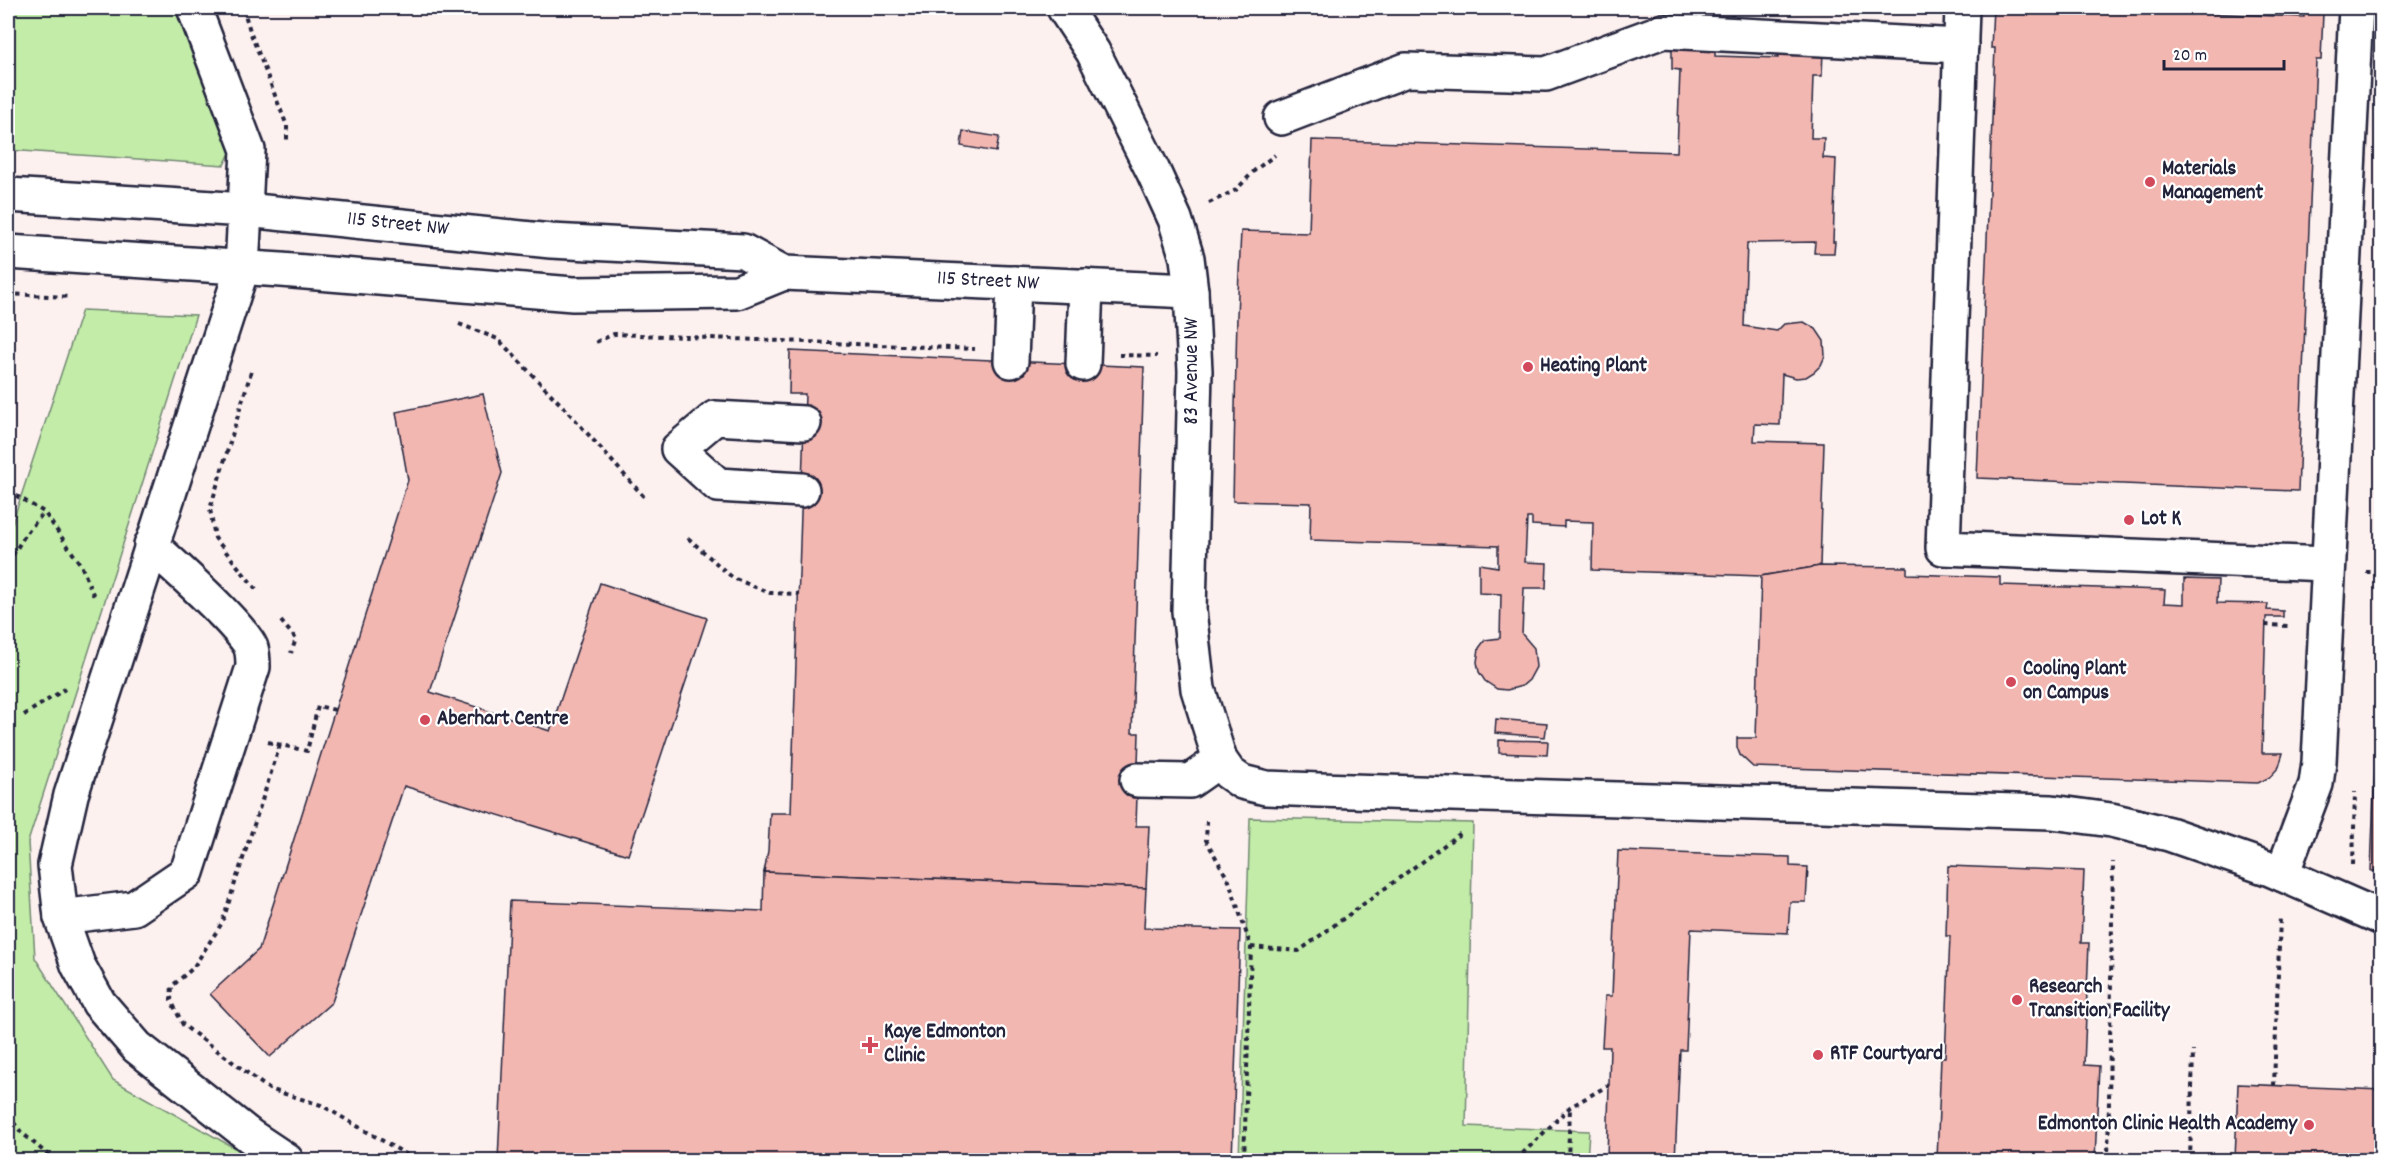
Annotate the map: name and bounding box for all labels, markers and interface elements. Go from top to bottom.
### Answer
scale bar [2164,33,2284,71]
text: 20 m [2173,44,2207,69]
place label: Materials Management [2162,155,2264,209]
marker: Materials Management [2143,175,2157,189]
street label: 115 Street NW [346,205,451,245]
street label: 115 Street NW [936,264,1041,300]
street label: 83 Avenue NW [1178,316,1208,425]
place label: Heating Plant [1540,352,1647,382]
marker: Heating Plant [1521,360,1535,374]
place label: Lot K [2141,505,2181,535]
marker: Lot K [2122,513,2136,527]
place label: Cooling Plant on Campus [2023,655,2127,709]
marker: Cooling Plant on Campus [2004,675,2018,689]
place label: Aberhart Centre [437,705,569,735]
marker: Aberhart Centre [418,713,432,727]
place label: Research Transition Facility [2029,973,2171,1027]
marker: Research Transition Facility [2010,993,2024,1007]
place label: Kaye Edmonton Clinic [884,1018,1006,1072]
marker: Kaye Edmonton Clinic [861,1036,879,1054]
place label: RTF Courtyard [1830,1040,1943,1070]
marker: RTF Courtyard [1811,1048,1825,1062]
place label: Edmonton Clinic Health Academy [2038,1110,2298,1140]
marker: Edmonton Clinic Health Academy [2302,1118,2316,1132]

